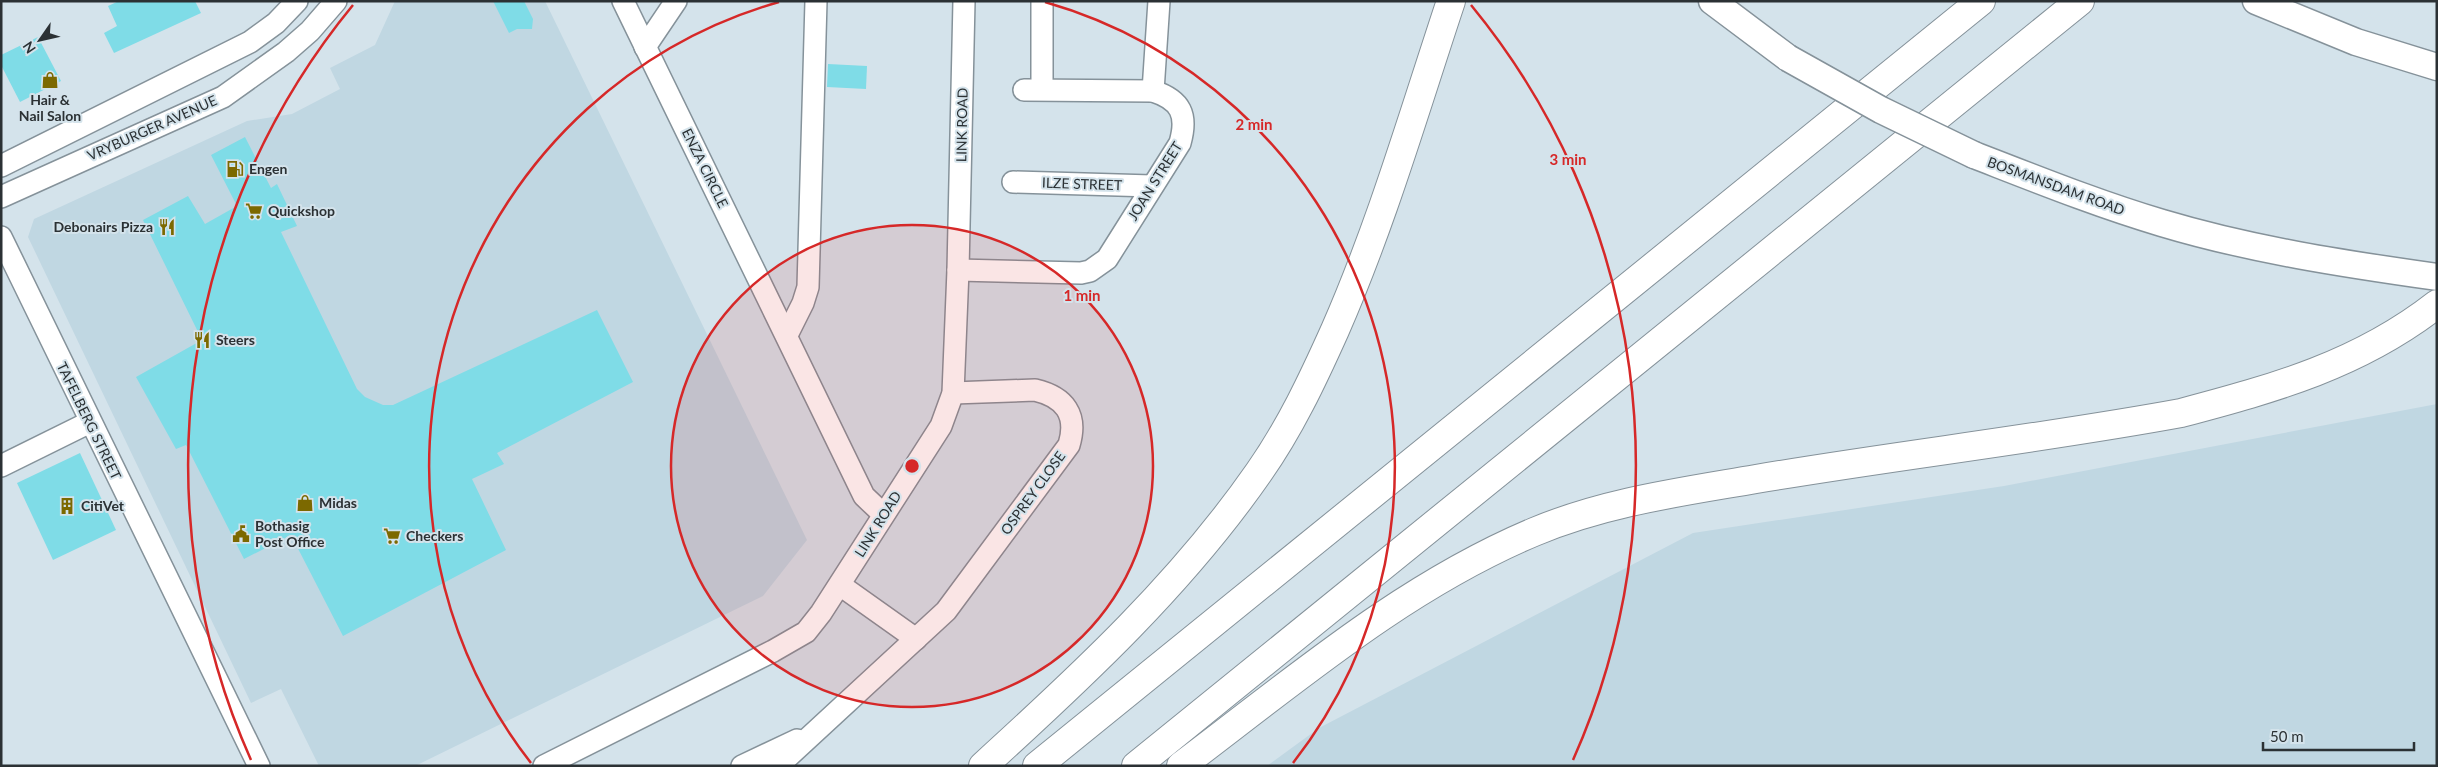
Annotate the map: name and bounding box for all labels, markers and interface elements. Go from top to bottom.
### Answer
north arrow [15,15,65,65]
text: N [19,38,39,57]
shop icon: Hair & Nail Salon [40,70,60,90]
street label: LINK ROAD [952,88,971,162]
place label: Hair & Nail Salon [19,91,81,124]
street label: VRYBURGER AVENUE [84,91,219,164]
text: 2 min [1235,115,1273,133]
street label: ENZA CIRCLE [679,125,732,210]
street label: JOAN STREET [1124,138,1186,223]
text: 3 min [1549,150,1587,168]
street label: BOSMANSDAM ROAD [1985,153,2127,218]
fuel station icon: Engen [225,159,245,179]
place label: Engen [249,160,288,177]
street label: ILZE STREET [1042,174,1123,193]
supermarket icon: Quickshop [244,201,264,221]
place label: Quickshop [268,202,335,219]
restaurant icon: Debonairs Pizza [157,217,177,237]
place label: Debonairs Pizza [53,218,153,235]
text: 1 min [1063,286,1101,304]
restaurant icon: Steers [192,330,212,350]
place label: Steers [216,331,255,348]
street label: TAFELBERG STREET [54,359,126,483]
street label: OSPREY CLOSE [997,448,1069,538]
centre of rings [903,457,921,475]
street label: LINK ROAD [851,488,904,560]
shop icon: Midas [295,493,315,513]
place label: Midas [319,494,357,511]
building icon: CitiVet [57,496,77,516]
place label: CitiVet [81,497,125,514]
place label: Bothasig Post Office [255,517,325,550]
public building icon: Bothasig Post Office [231,524,251,544]
supermarket icon: Checkers [382,526,402,546]
place label: Checkers [406,527,463,544]
scale bar [2263,720,2414,752]
text: 50 m [2270,727,2304,745]

